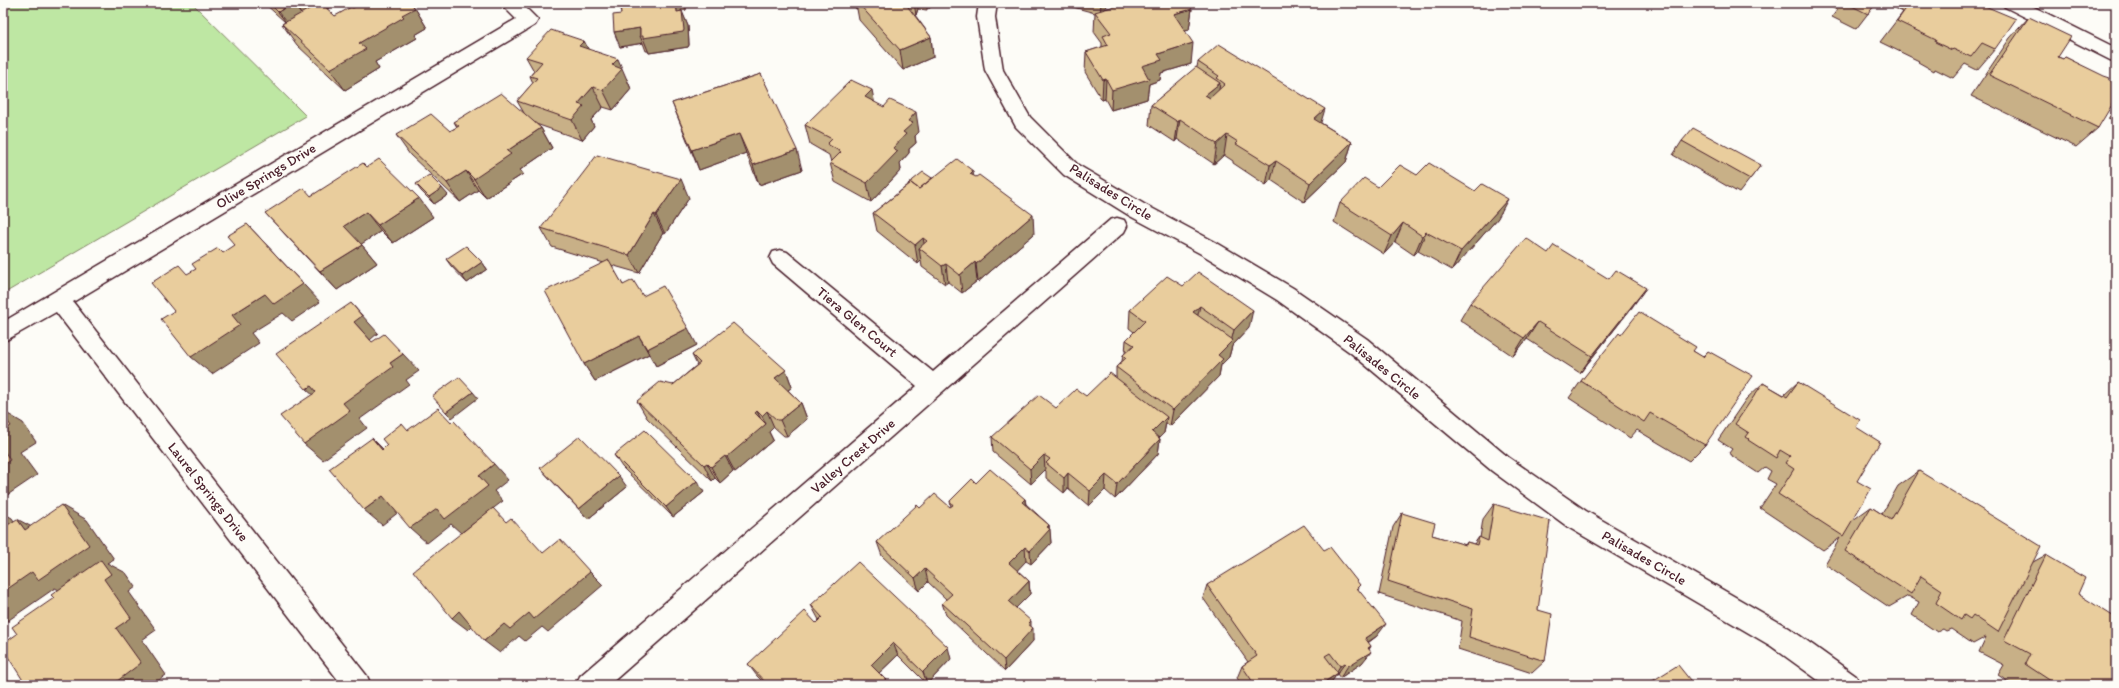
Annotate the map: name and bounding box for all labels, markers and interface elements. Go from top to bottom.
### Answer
street label: Olive Springs Drive [213,139,319,213]
street label: Palisades Circle [1066,160,1156,224]
street label: Tiera Glen Court [813,283,901,361]
street label: Palisades Circle [1340,331,1424,404]
street label: Valley Crest Drive [807,414,899,497]
street label: Laurel Springs Drive [164,439,252,545]
street label: Palisades Circle [1599,527,1689,589]

